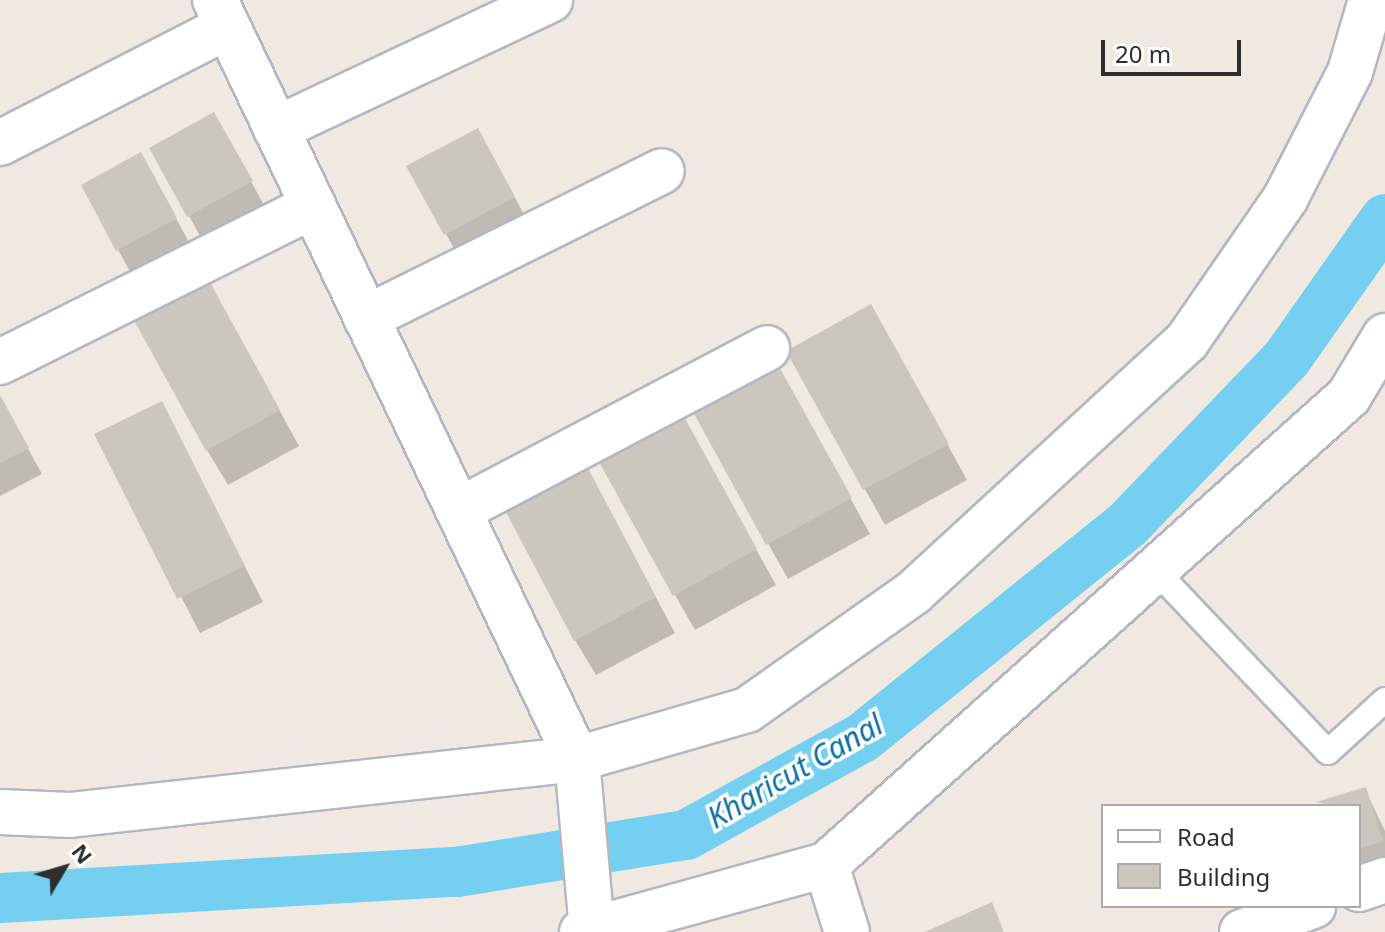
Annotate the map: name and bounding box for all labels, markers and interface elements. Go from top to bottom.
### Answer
scale bar [1105,24,1245,74]
text: 20 m [1115,37,1171,70]
water label: Kharicut Canal [701,706,889,836]
legend [1101,804,1361,908]
text: Road [1177,820,1235,853]
north arrow [24,828,104,908]
text: N [66,837,100,870]
text: Building [1177,860,1270,893]

